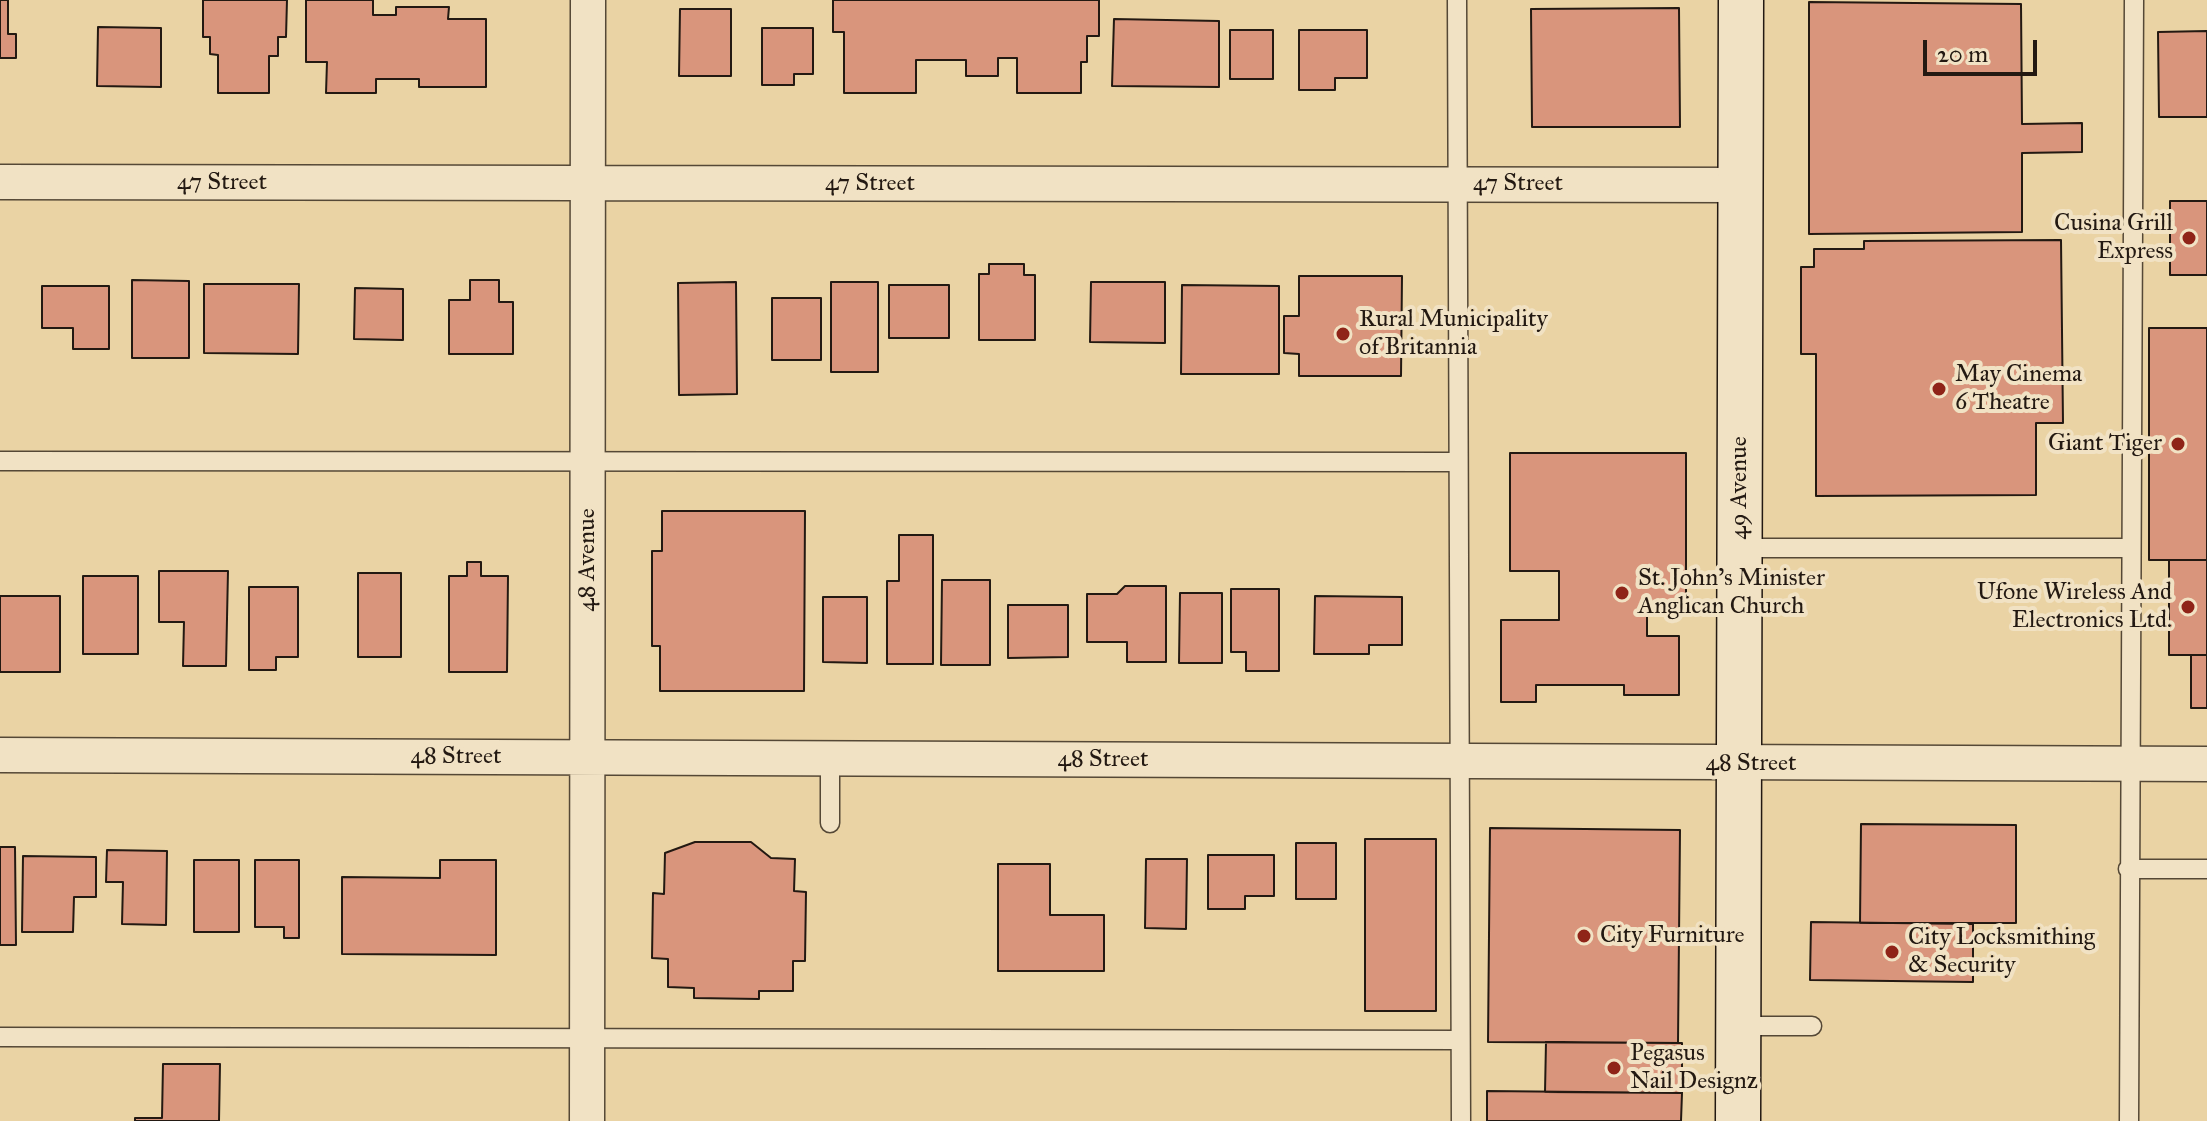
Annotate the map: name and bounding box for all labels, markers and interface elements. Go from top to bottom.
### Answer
scale bar [1927,24,2041,74]
text: 20 m [1937,39,1988,69]
street label: 47 Street [177,169,267,197]
street label: 47 Street [825,170,915,198]
street label: 47 Street [1473,170,1563,198]
place label: Cusina Grill Express [2054,210,2173,266]
marker: Cusina Grill Express [2180,229,2198,247]
place label: Rural Municipality of Britannia [1359,306,1548,362]
marker: Rural Municipality of Britannia [1334,325,1352,343]
place label: May Cinema 6 Theatre [1955,361,2082,417]
marker: May Cinema 6 Theatre [1930,380,1948,398]
place label: Giant Tiger [2048,430,2162,458]
marker: Giant Tiger [2169,435,2187,453]
street label: 49 Avenue [1726,436,1754,540]
street label: 48 Avenue [574,508,602,612]
place label: St. John's Minister Anglican Church [1638,565,1825,621]
place label: Ufone Wireless And Electronics Ltd. [1977,579,2172,635]
marker: St. John's Minister Anglican Church [1613,584,1631,602]
marker: Ufone Wireless And Electronics Ltd. [2179,598,2197,616]
street label: 48 Street [411,743,501,771]
street label: 48 Street [1058,746,1148,774]
street label: 48 Street [1706,750,1796,778]
place label: City Furniture [1600,922,1745,950]
place label: City Locksmithing & Security [1908,924,2095,980]
marker: City Furniture [1575,927,1593,945]
marker: City Locksmithing & Security [1883,943,1901,961]
place label: Pegasus Nail Designz [1630,1040,1758,1096]
marker: Pegasus Nail Designz [1605,1059,1623,1077]

